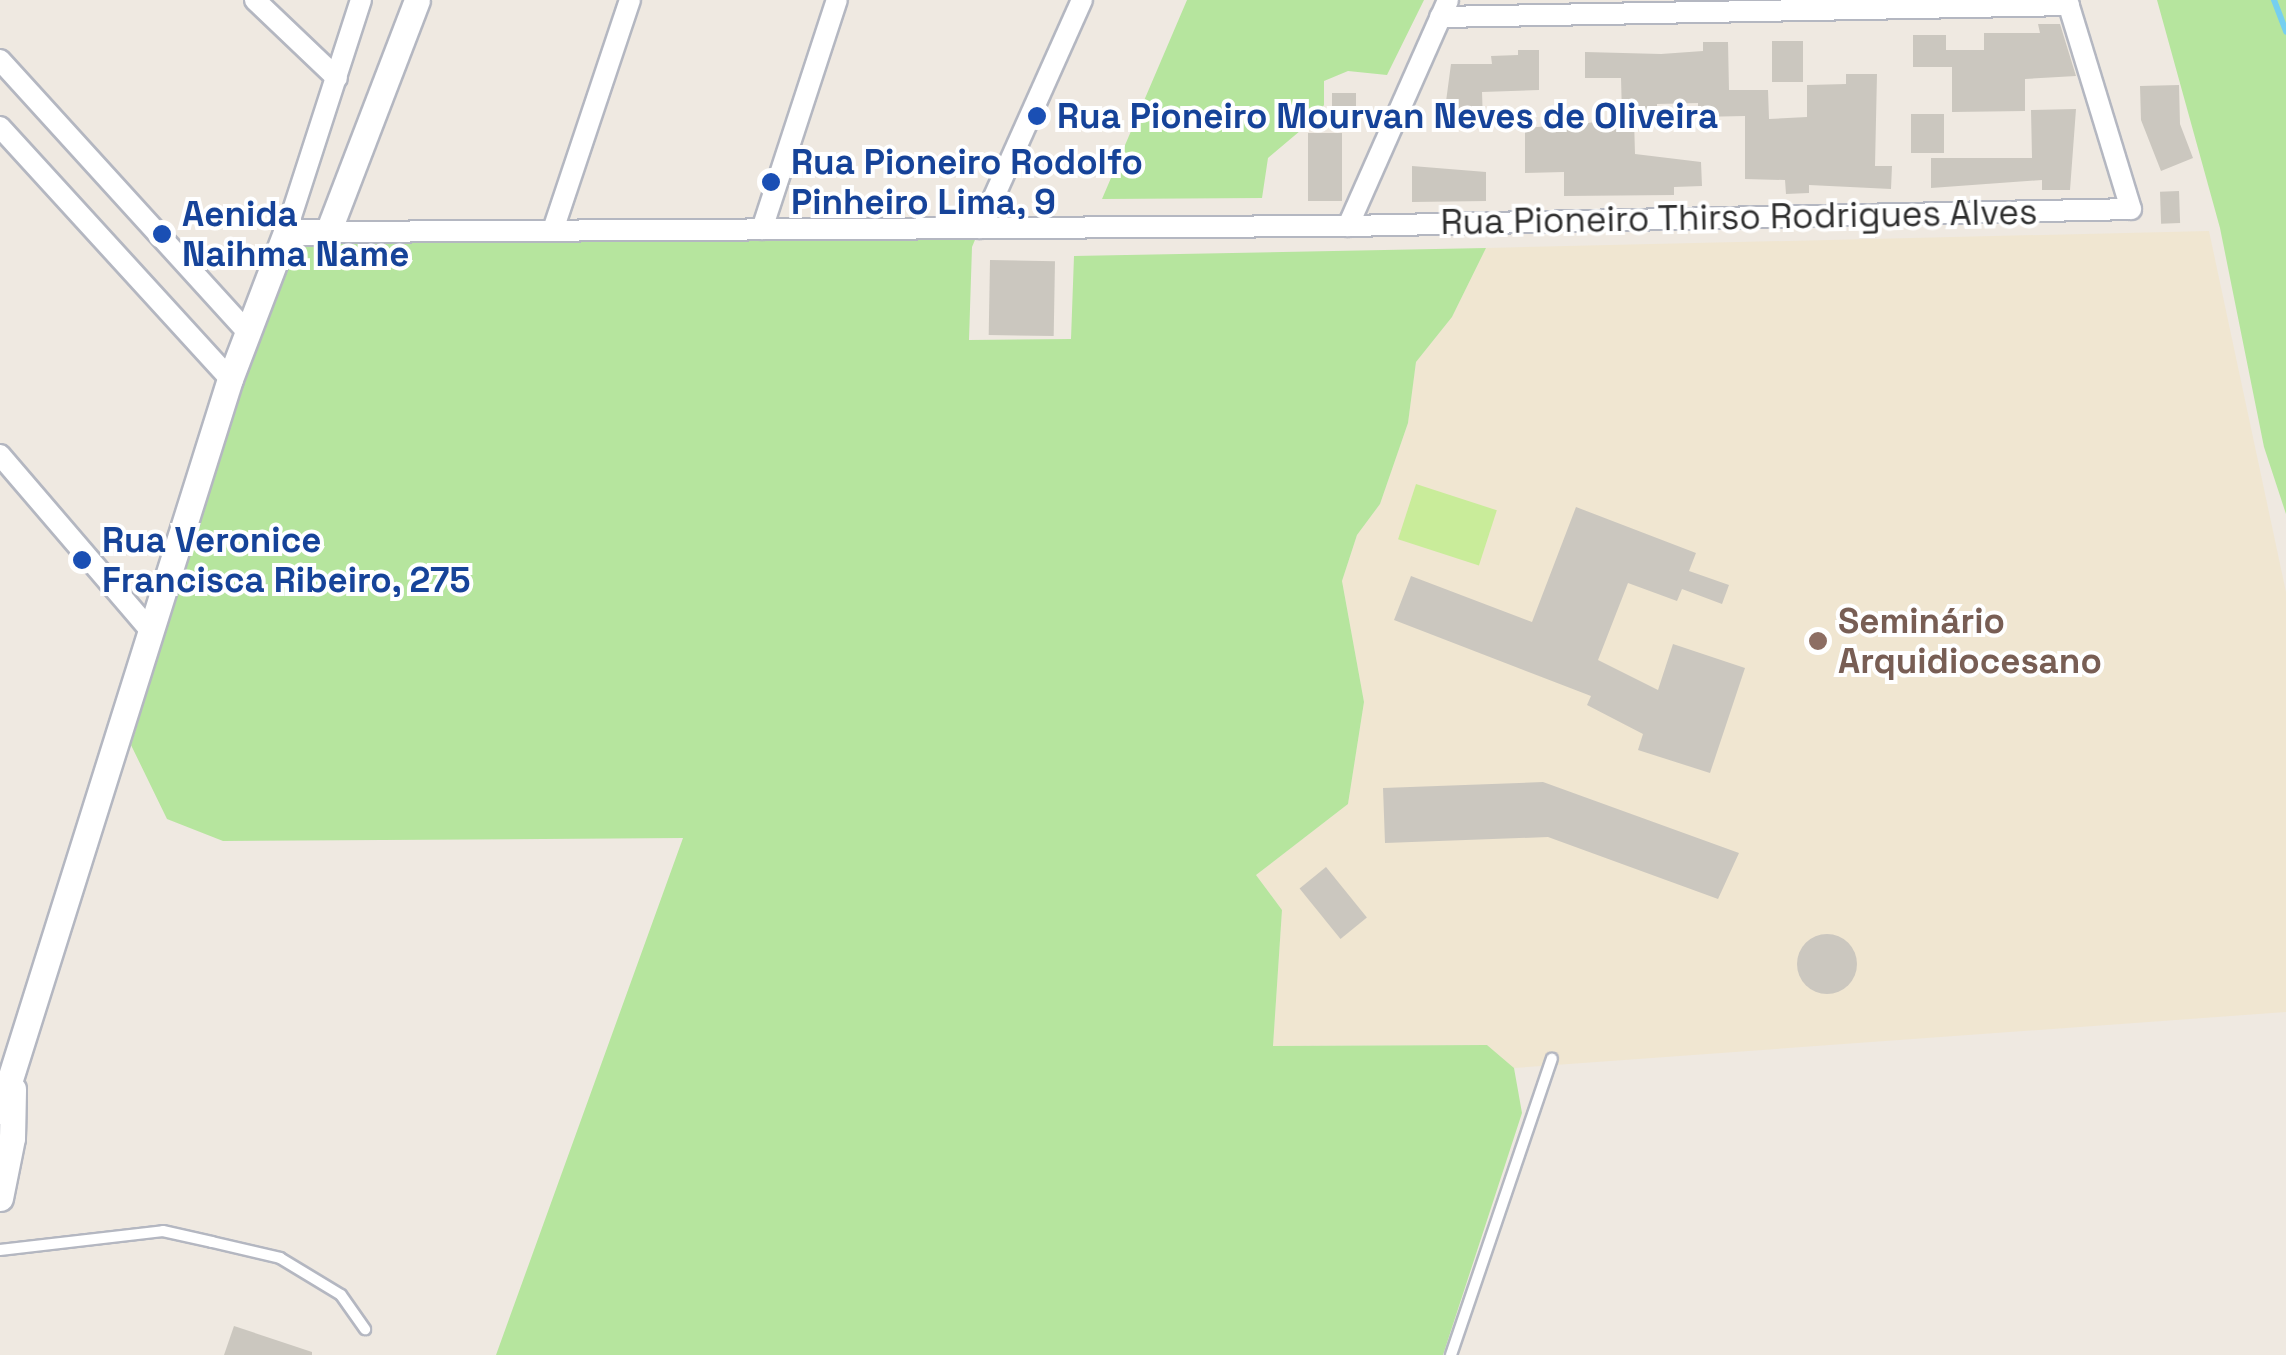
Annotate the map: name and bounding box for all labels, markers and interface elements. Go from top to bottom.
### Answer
place label: Rua Pioneiro Mourvan Neves de Oliveira [1057,95,1718,137]
marker: Rua Pioneiro Mourvan Neves de Oliveira [1026,105,1048,127]
place label: Rua Pioneiro Rodolfo Pinheiro Lima, 9 [791,141,1143,223]
marker: Rua Pioneiro Rodolfo Pinheiro Lima, 9 [760,171,782,193]
street label: Rua Pioneiro Thirso Rodrigues Alves [1440,191,2038,243]
place label: Aenida Naihma Name [182,193,409,275]
marker: Aenida Naihma Name [151,223,173,245]
place label: Rua Veronice Francisca Ribeiro, 275 [102,519,471,601]
marker: Rua Veronice Francisca Ribeiro, 275 [71,549,93,571]
place label: Seminário Arquidiocesano [1838,600,2102,682]
marker: Seminário Arquidiocesano [1807,630,1829,652]

